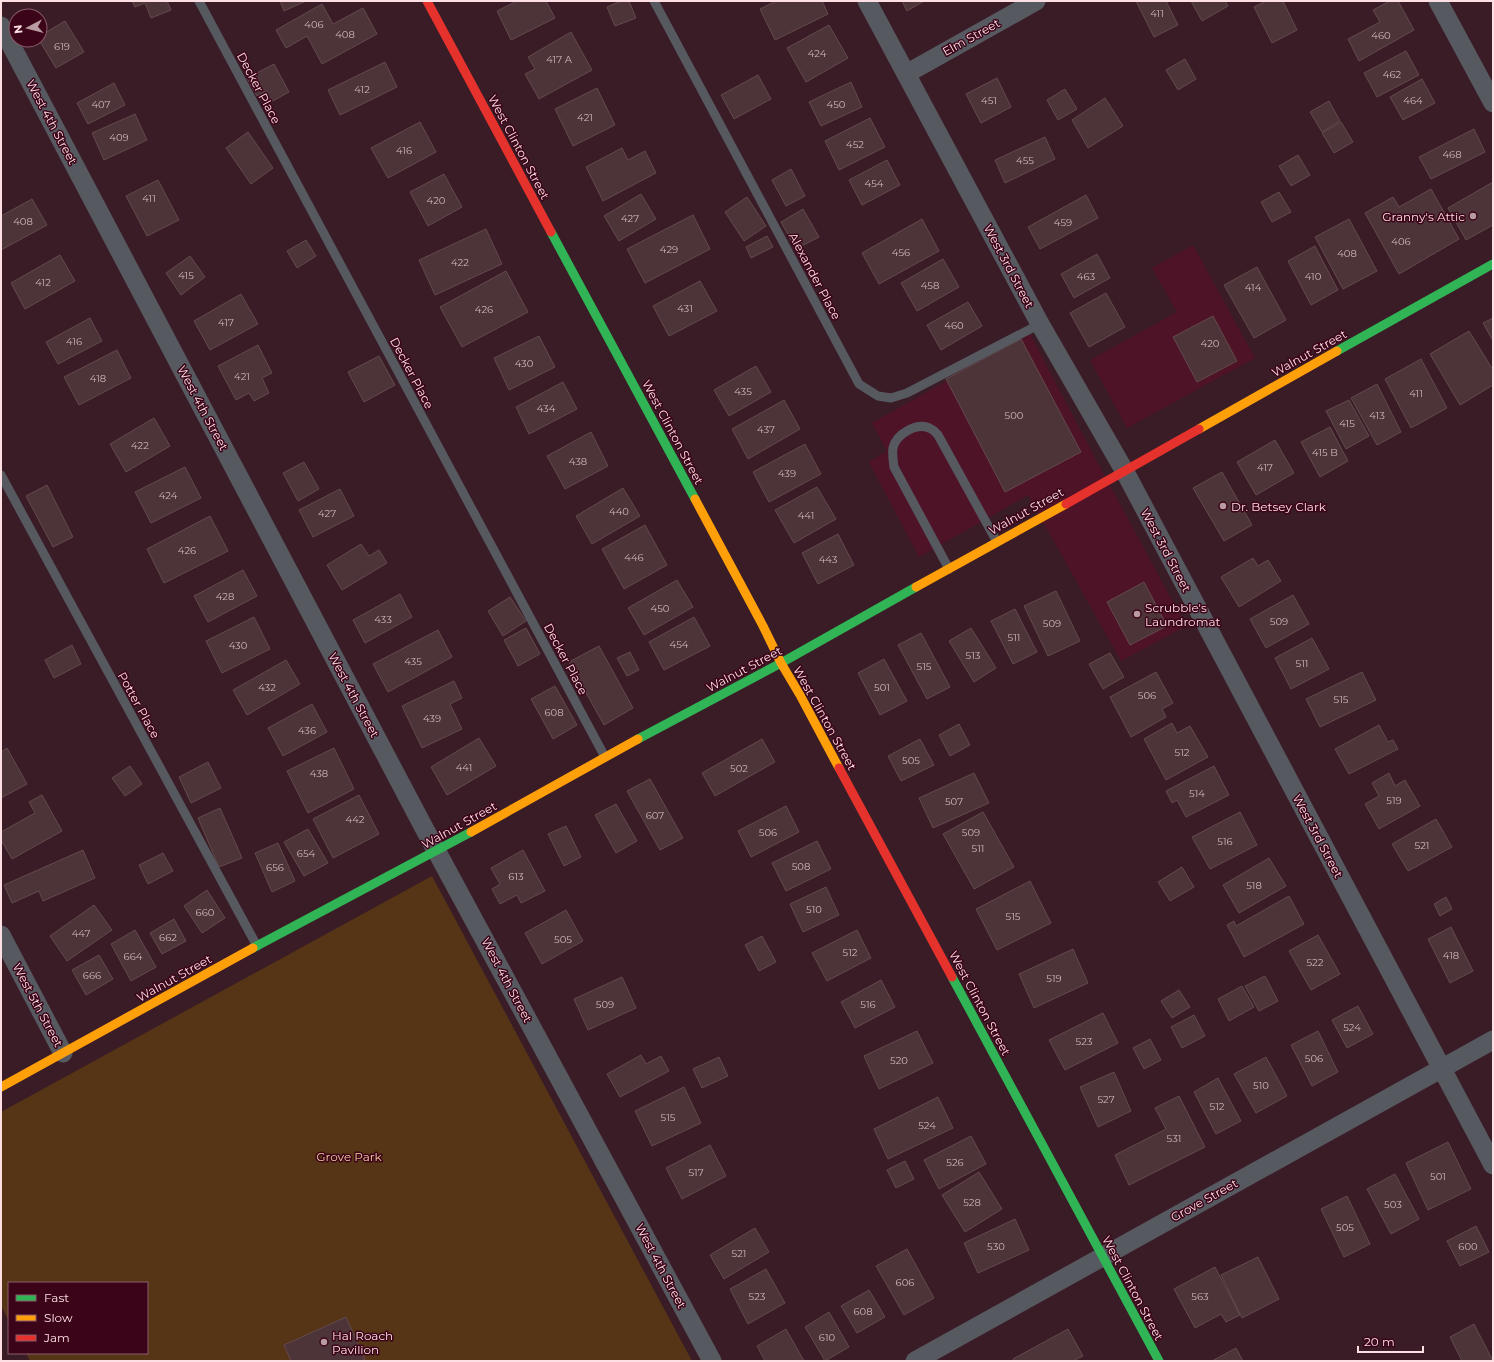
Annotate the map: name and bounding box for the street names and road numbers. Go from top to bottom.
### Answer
street label: Elm Street [940,15,1002,59]
street label: Decker Place [234,50,284,126]
street label: West 4th Street [23,77,81,167]
street label: West Clinton Street [485,92,553,202]
street label: West 3rd Street [981,222,1037,311]
street label: Alexander Place [786,230,844,322]
street label: Walnut Street [1269,326,1349,380]
street label: Decker Place [387,335,437,411]
street label: West 4th Street [174,363,232,453]
street label: West Clinton Street [639,377,707,487]
street label: Walnut Street [986,484,1066,538]
street label: West 3rd Street [1138,506,1194,595]
street label: Decker Place [541,621,591,697]
street label: Walnut Street [704,643,784,695]
street label: West 4th Street [325,650,383,740]
street label: West Clinton Street [790,663,860,773]
street label: Potter Place [115,669,163,741]
street label: West 3rd Street [1290,792,1346,881]
street label: Walnut Street [419,798,499,852]
street label: West 4th Street [478,935,536,1025]
street label: West Clinton Street [946,948,1014,1058]
street label: Walnut Street [134,951,214,1005]
street label: West 5th Street [10,960,67,1050]
street label: Grove Street [1168,1175,1240,1225]
street label: West 4th Street [632,1221,690,1311]
street label: West Clinton Street [1099,1233,1167,1343]

